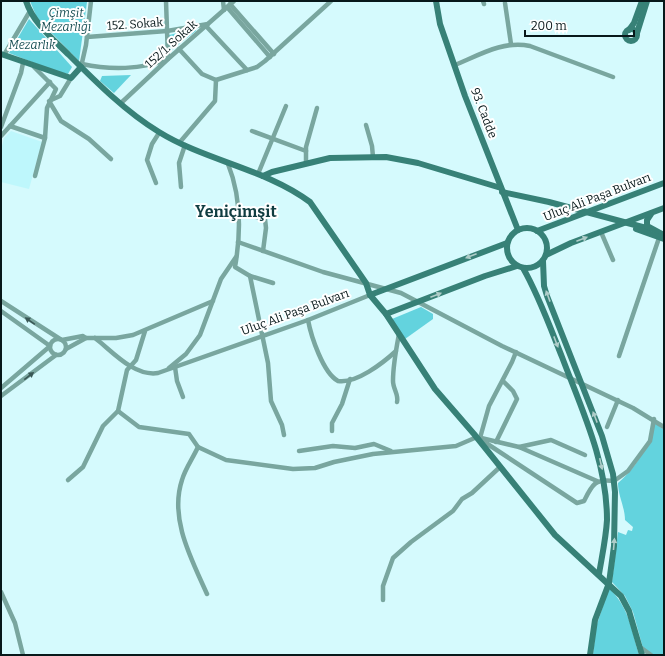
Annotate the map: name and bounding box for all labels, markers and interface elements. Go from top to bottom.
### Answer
park label: Çimşit Mezarlığı [41,6,91,34]
scale bar [525,12,634,38]
street label: 152. Sokak [106,15,164,33]
street label: 152/1. Sokak [142,17,200,71]
text: 200 m [531,19,567,33]
park label: Mezarlık [9,38,56,52]
street label: 93. Cadde [468,86,500,140]
street label: Uluç Ali Paşa Bulvarı [541,170,653,224]
district label: Yeniçimşit [195,202,277,221]
one-way arrow [576,236,588,242]
one-way arrow [464,254,476,260]
street label: Uluç Ali Paşa Bulvarı [239,286,351,338]
one-way arrow [544,290,550,302]
one-way arrow [430,292,441,298]
one-way arrow [25,317,35,325]
one-way arrow [553,337,559,349]
one-way arrow [24,372,35,380]
one-way arrow [592,411,598,423]
one-way arrow [598,458,604,470]
one-way arrow [610,538,617,550]

